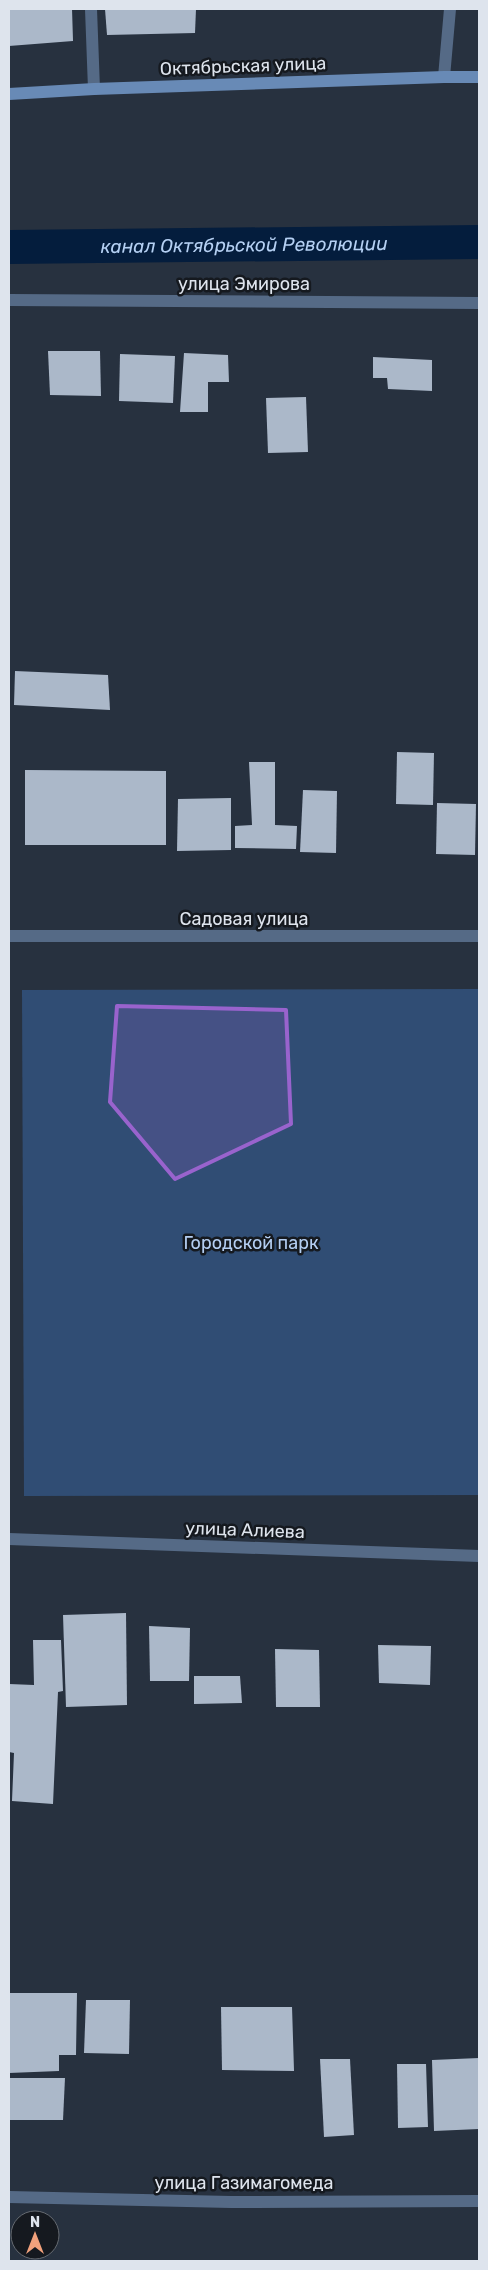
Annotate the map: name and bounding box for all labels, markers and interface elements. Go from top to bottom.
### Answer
street label: Октябрьская улица [159,52,327,80]
water label: канал Октябрьской Революции [100,232,388,258]
street label: улица Эмирова [178,273,310,295]
street label: Садовая улица [179,908,309,930]
park label: Городской парк [183,1232,319,1254]
street label: улица Алиева [185,1517,305,1543]
street label: улица Газимагомеда [155,2172,333,2194]
north arrow [10,2210,60,2260]
text: N [30,2214,40,2231]

